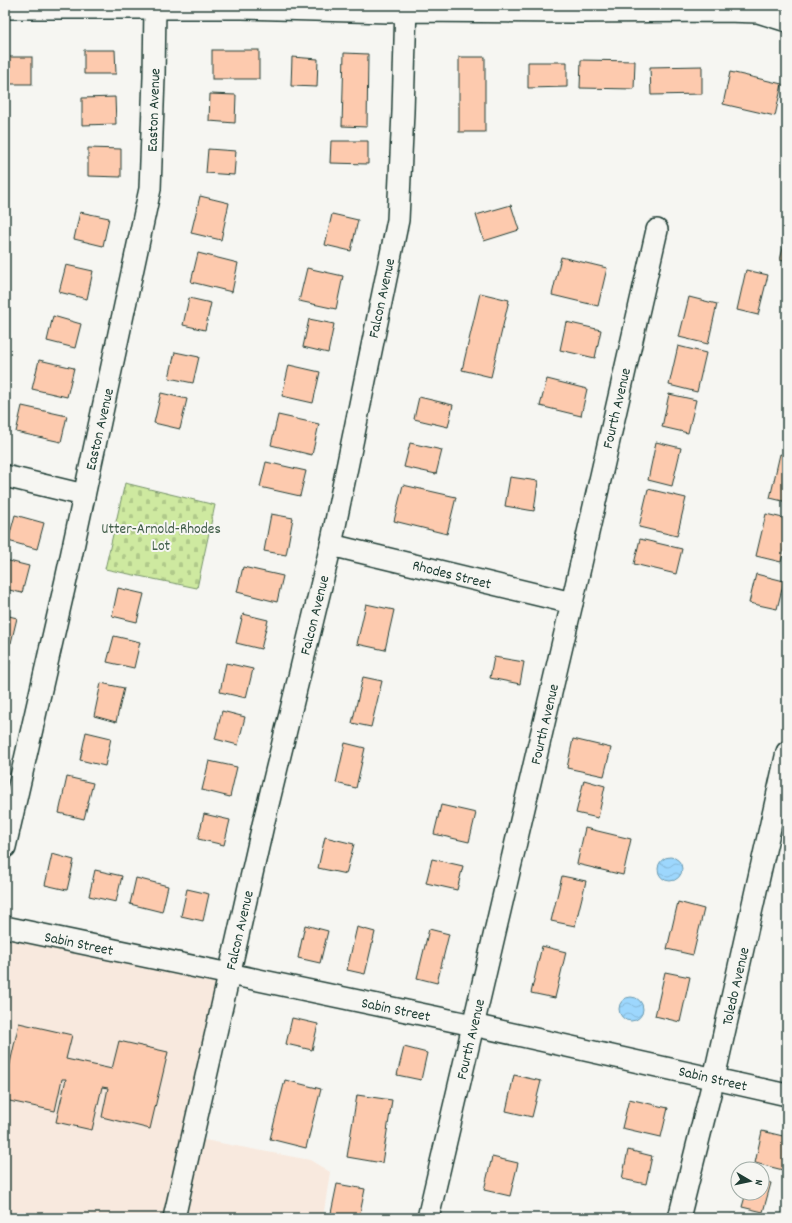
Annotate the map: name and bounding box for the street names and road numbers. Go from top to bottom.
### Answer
street label: Easton Avenue [143,67,167,152]
street label: Falcon Avenue [364,256,402,341]
street label: Fourth Avenue [598,366,638,451]
street label: Easton Avenue [81,386,121,473]
street label: Rhodes Street [410,556,494,596]
street label: Falcon Avenue [295,573,337,658]
street label: Fourth Avenue [526,682,566,767]
street label: Falcon Avenue [221,888,261,973]
street label: Sabin Street [42,927,115,963]
street label: Toledo Avenue [717,945,757,1028]
street label: Sabin Street [359,993,432,1029]
street label: Fourth Avenue [452,997,492,1082]
street label: Sabin Street [676,1061,749,1099]

